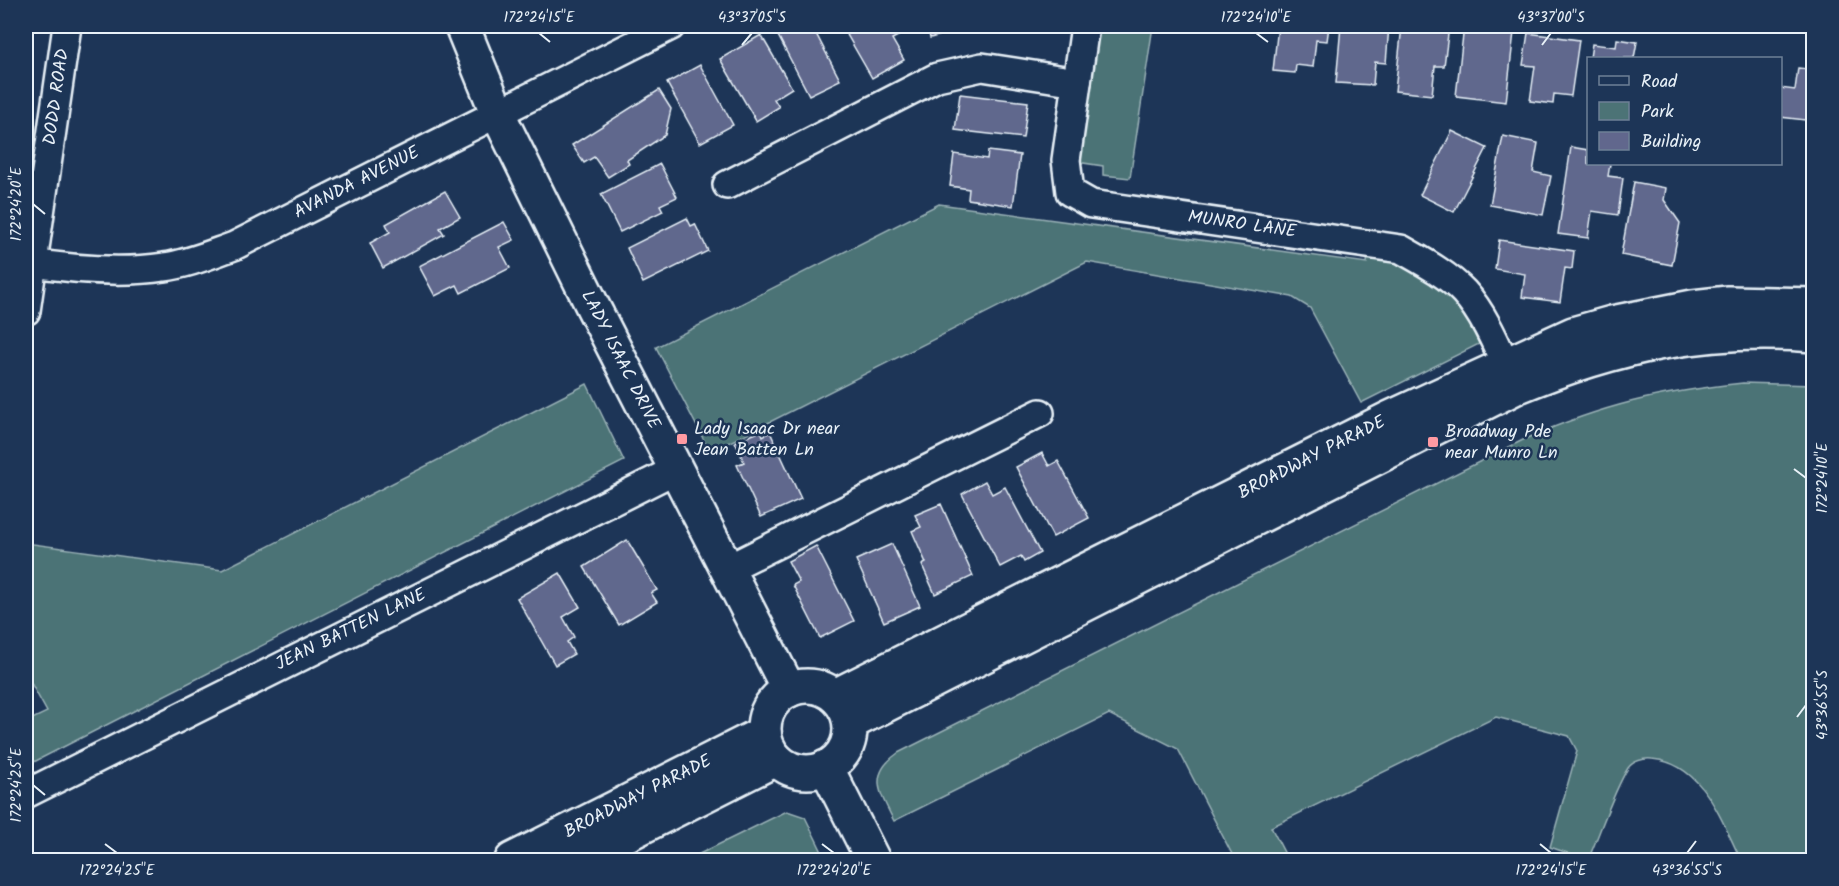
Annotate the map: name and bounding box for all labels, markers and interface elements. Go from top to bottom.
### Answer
text: 172°24'15"E [503,6,576,30]
text: 43°37'05"S [718,6,786,30]
text: 172°24'10"E [1221,6,1292,30]
text: 43°37'00"S [1517,6,1585,30]
street label: DODD ROAD [36,46,78,147]
legend [1587,57,1782,165]
text: Road [1641,68,1678,97]
text: Park [1641,98,1674,127]
text: Building [1641,128,1701,157]
street label: AVANDA AVENUE [289,139,425,227]
text: 172°24'20"E [5,166,29,241]
street label: MUNRO LANE [1186,203,1299,247]
street label: LADY ISAAC DRIVE [572,285,668,435]
street label: BROADWAY PARADE [1233,408,1391,508]
place label: Lady Isaac Dr near Jean Batten Ln [694,415,840,465]
place label: Broadway Pde near Munro Ln [1445,418,1558,468]
marker: Lady Isaac Dr near Jean Batten Ln [675,432,689,446]
marker: Broadway Pde near Munro Ln [1426,435,1440,449]
text: 172°24'10"E [1811,442,1835,513]
street label: JEAN BATTEN LANE [271,581,432,679]
text: 43°36'55"S [1811,670,1835,740]
text: 172°24'25"E [5,746,29,823]
street label: BROADWAY PARADE [559,747,717,847]
text: 172°24'25"E [79,859,156,883]
text: 172°24'20"E [797,859,872,883]
text: 172°24'15"E [1515,859,1588,883]
text: 43°36'55"S [1652,859,1722,883]

